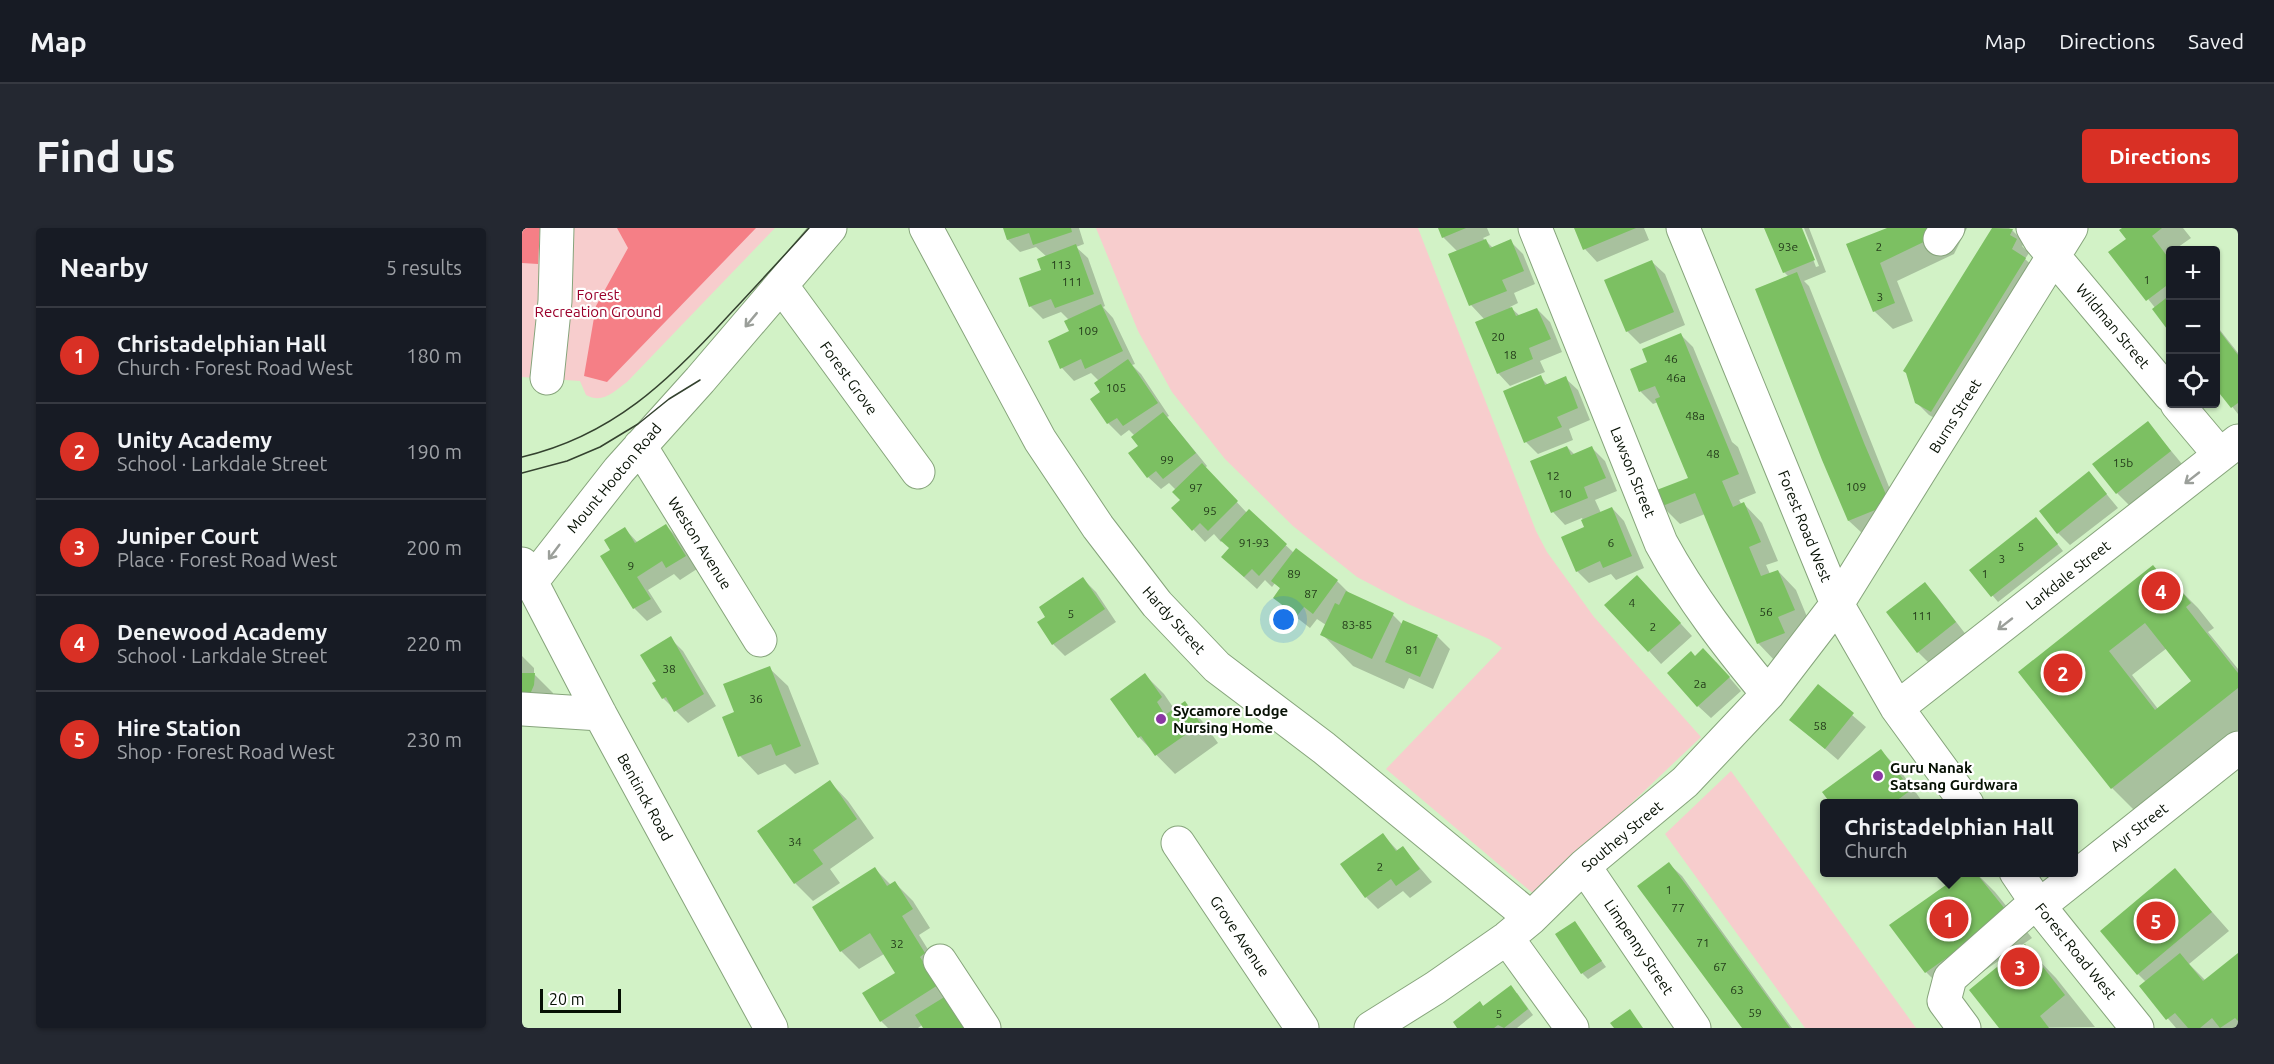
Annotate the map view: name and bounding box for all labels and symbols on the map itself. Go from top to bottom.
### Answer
house number: 93e [1778,240,1798,253]
house number: 2 [1876,240,1882,253]
house number: 113 [1051,258,1071,271]
house number: 1 [2144,273,2150,286]
house number: 111 [1062,275,1082,288]
street label: Wildman Street [2073,280,2153,372]
park label: Forest Recreation Ground [535,286,661,320]
house number: 3 [1877,290,1883,303]
one-way arrow [744,312,757,328]
house number: 109 [1078,324,1098,337]
house number: 20 [1491,330,1505,343]
street label: Forest Grove [817,338,881,418]
house number: 18 [1503,348,1517,361]
house number: 46 [1664,352,1678,365]
house number: 46a [1666,371,1686,384]
street label: Burns Street [1925,376,1985,456]
house number: 105 [1106,381,1126,394]
house number: 48a [1685,409,1705,422]
street label: Mount Hooton Road [563,420,665,536]
street label: Lawson Street [1607,424,1659,520]
house number: 48 [1706,447,1720,460]
house number: 99 [1160,453,1174,466]
house number: 15b [2113,456,2133,469]
street label: Forest Road West [1775,468,1835,584]
house number: 12 [1546,469,1560,482]
one-way arrow [2184,471,2200,484]
house number: 109 [1846,480,1866,493]
house number: 97 [1189,481,1203,494]
house number: 10 [1558,487,1572,500]
street label: Weston Avenue [665,494,735,592]
house number: 95 [1203,504,1217,517]
house number: 91-93 [1239,536,1269,549]
house number: 6 [1608,536,1615,549]
street label: Larkdale Street [2022,537,2114,613]
house number: 5 [2018,540,2024,553]
one-way arrow [547,544,560,560]
house number: 3 [1999,552,2005,565]
house number: 9 [628,559,634,572]
house number: 89 [1287,567,1301,580]
house number: 1 [1982,567,1988,580]
pin: 4 [2142,568,2180,614]
street label: Hardy Street [1139,583,1209,657]
house number: 87 [1304,587,1318,600]
house number: 4 [1629,596,1636,609]
your location [1269,605,1298,634]
house number: 56 [1759,605,1773,618]
house number: 5 [1068,607,1074,620]
house number: 111 [1912,609,1932,622]
one-way arrow [1998,617,2014,630]
house number: 83-85 [1342,618,1372,631]
house number: 2 [1650,620,1656,633]
house number: 81 [1405,643,1419,656]
pin: 2 [2044,650,2082,696]
house number: 38 [662,662,676,675]
house number: 2a [1694,677,1706,690]
house number: 36 [749,692,763,705]
place label: Sycamore Lodge Nursing Home [1173,702,1288,736]
marker: Sycamore Lodge Nursing Home [1154,712,1168,726]
house number: 58 [1813,719,1827,732]
street label: Bentinck Road [614,750,676,844]
place label: Guru Nanak Satsang Gurdwara [1890,759,2018,793]
marker: Guru Nanak Satsang Gurdwara [1871,769,1885,783]
street label: Southey Street [1578,797,1666,875]
street label: Ayr Street [2107,799,2171,855]
house number: 34 [788,835,802,848]
house number: 2 [1377,860,1383,873]
house number: 1 [1666,883,1672,896]
street label: Grove Avenue [1207,892,1273,980]
street label: Limpenny Street [1601,896,1677,998]
pin: 1 [1930,896,1968,942]
pin: 5 [2136,898,2176,944]
street label: Forest Road West [2032,899,2120,1003]
house number: 77 [1671,901,1685,914]
house number: 71 [1696,936,1710,949]
house number: 32 [890,937,904,950]
pin: 3 [2000,944,2040,990]
house number: 67 [1713,960,1727,973]
house number: 63 [1730,983,1744,996]
scale bar [540,986,621,1014]
house number: 59 [1748,1006,1762,1019]
house number: 5 [1496,1007,1502,1020]

